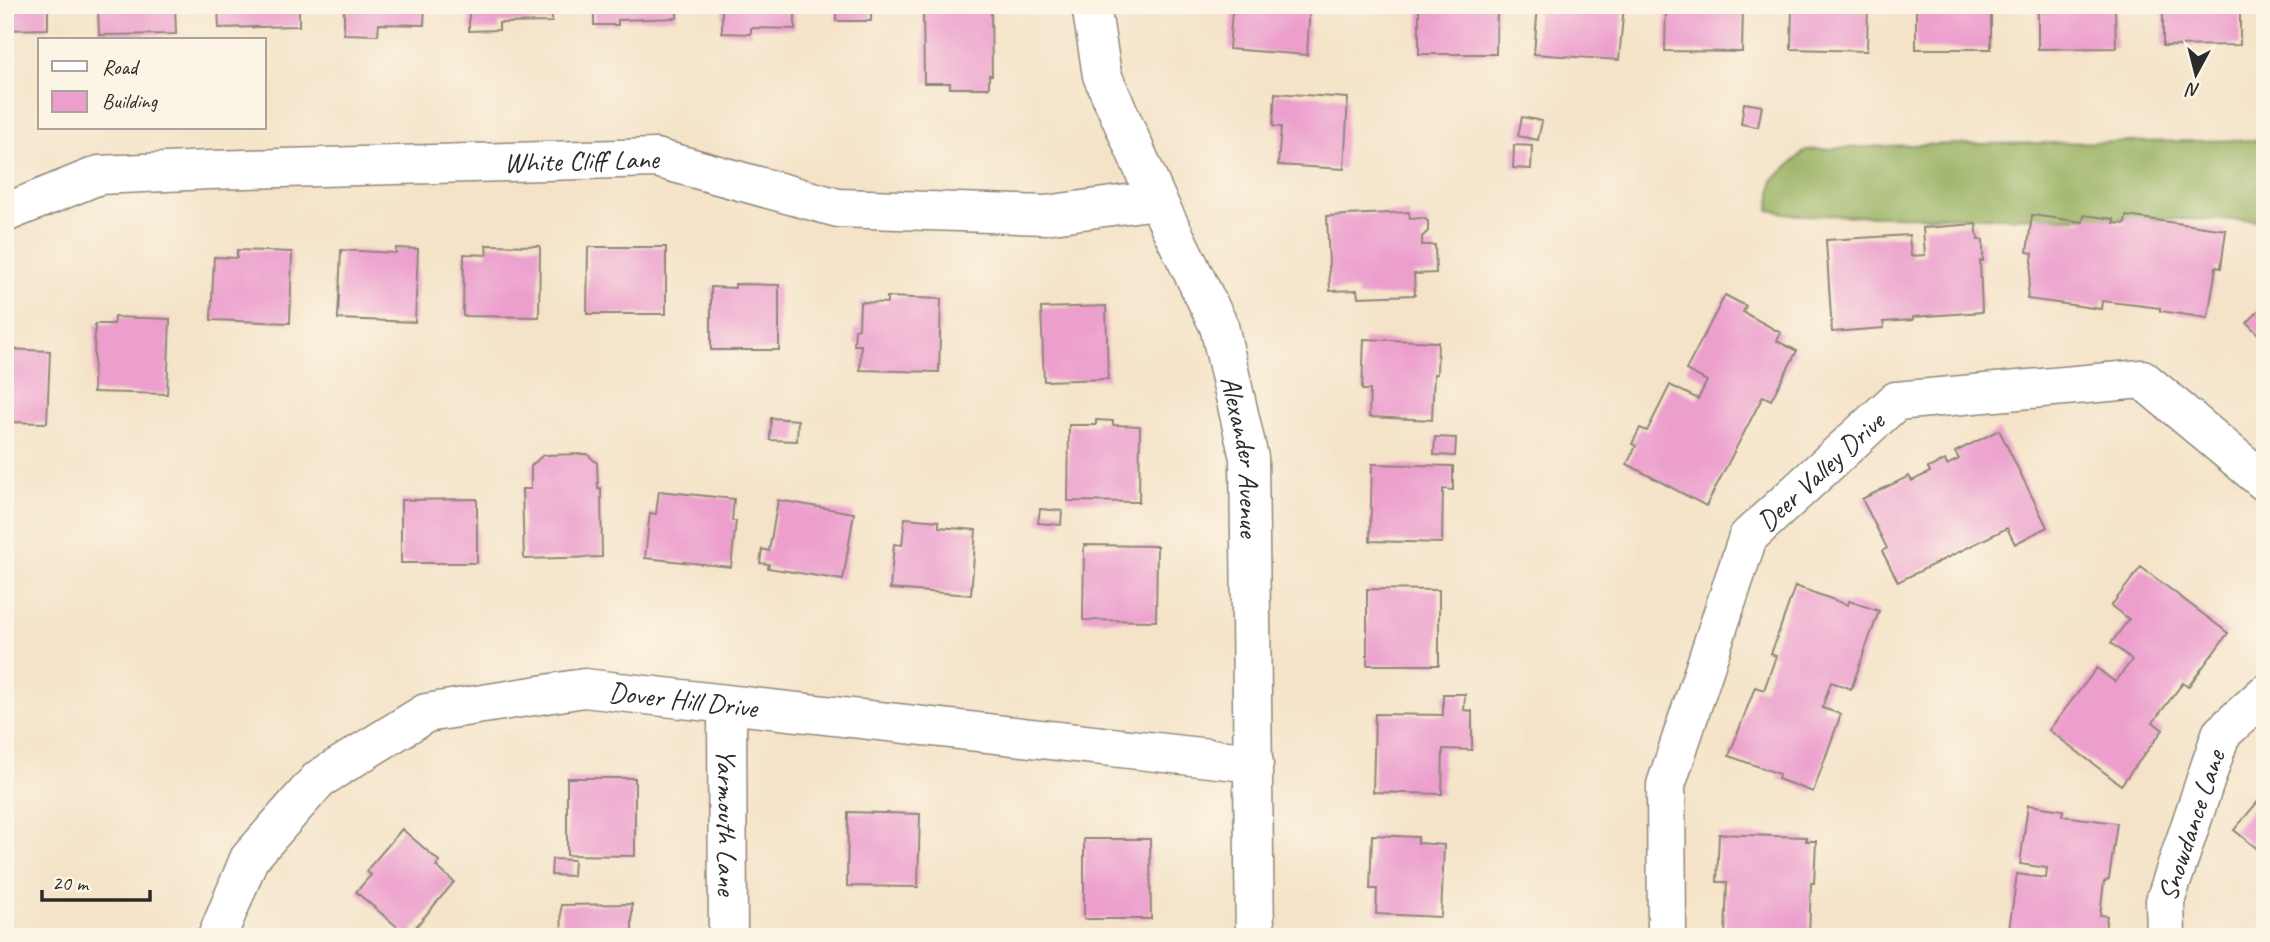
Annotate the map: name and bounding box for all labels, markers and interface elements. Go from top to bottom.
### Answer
legend [38,38,266,130]
north arrow [2162,38,2232,108]
text: Road [102,54,141,80]
text: N [2184,77,2201,103]
text: Building [102,88,159,114]
street label: White Cliff Lane [504,140,661,180]
street label: Alexander Avenue [1213,373,1268,539]
street label: Deer Valley Drive [1749,402,1892,538]
street label: Dover Hill Drive [607,673,761,725]
street label: Snowdance Lane [2149,744,2233,905]
street label: Yarmouth Lane [710,748,745,897]
scale bar [42,858,150,902]
text: 20 m [52,870,90,896]

